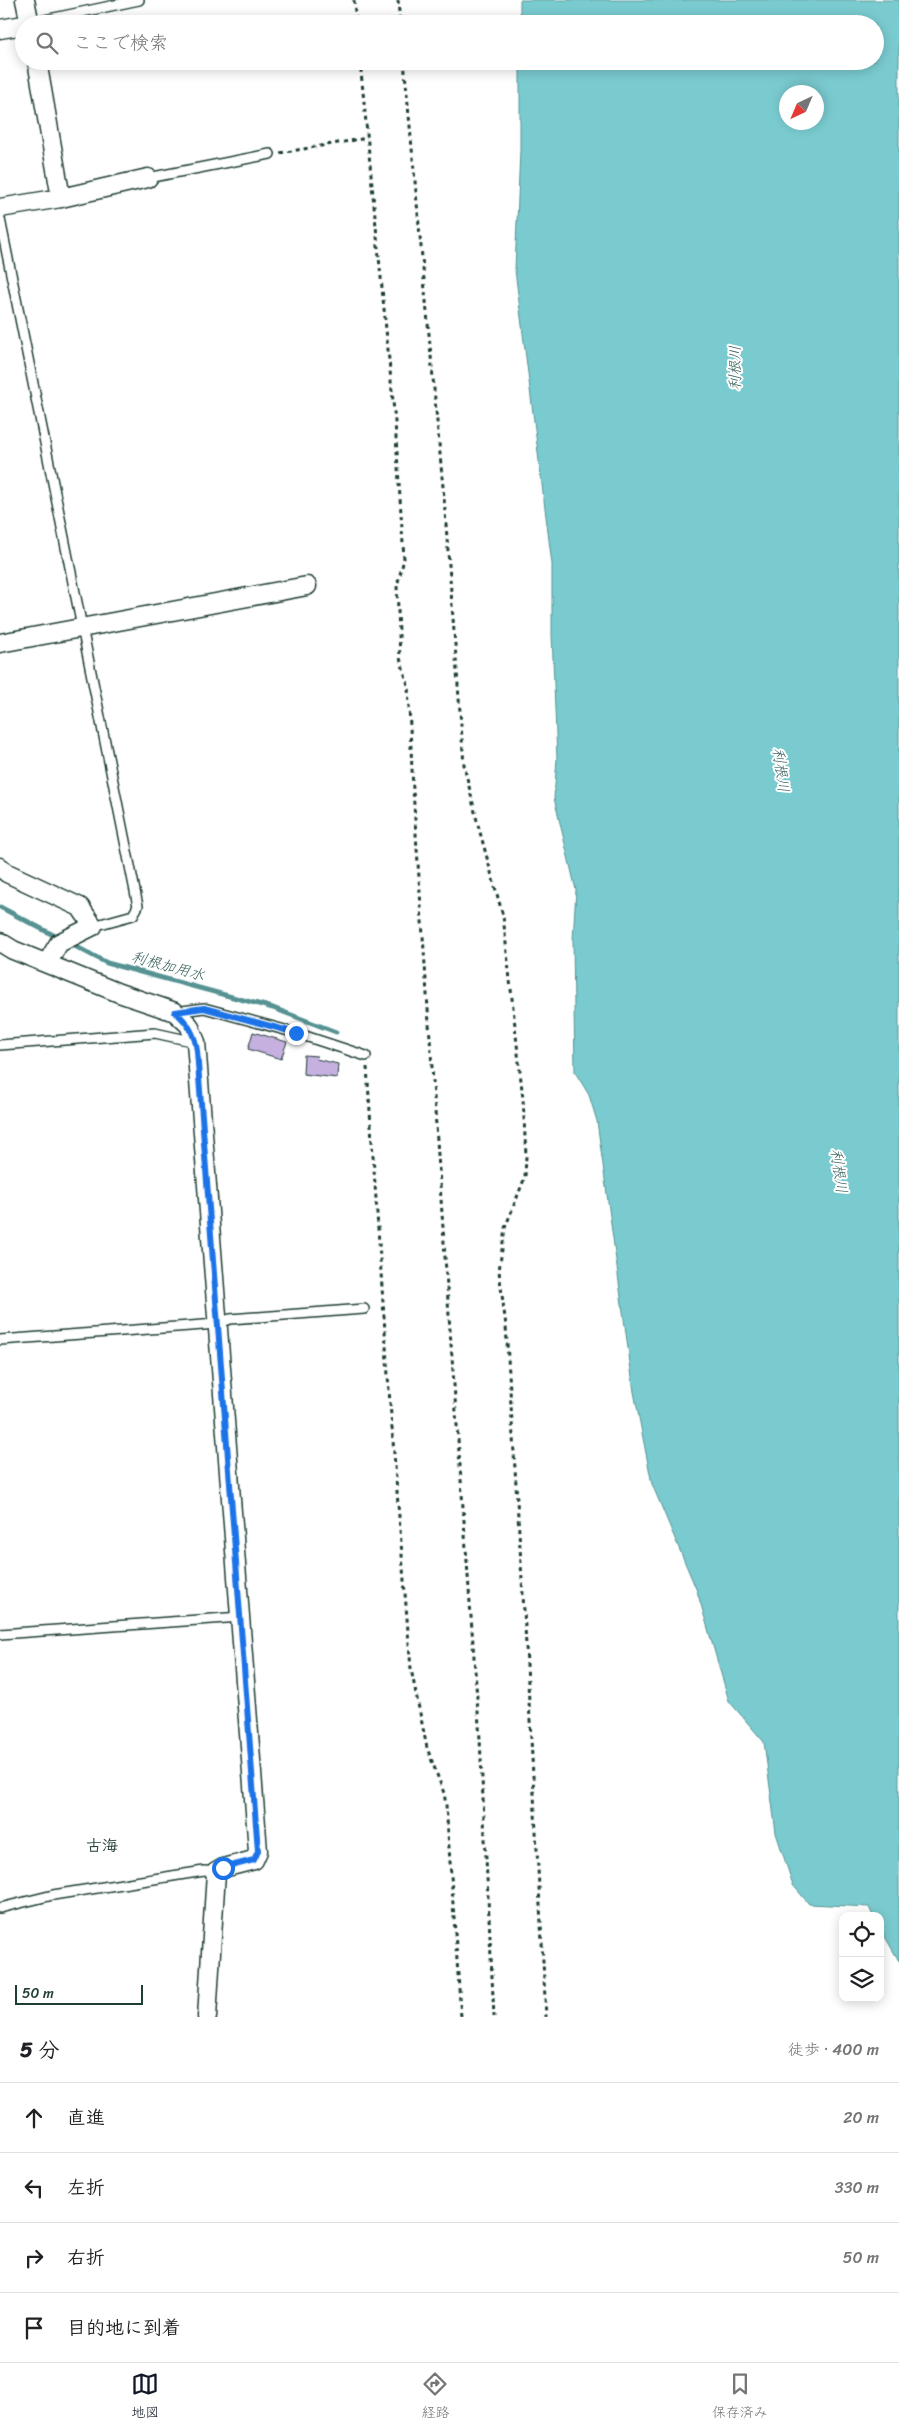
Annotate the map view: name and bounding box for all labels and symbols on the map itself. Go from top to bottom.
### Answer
north arrow [779,85,824,130]
water label: 利根川 [722,345,748,391]
water label: 利根川 [765,746,797,794]
water label: 利根加用水 [128,944,208,988]
route end [285,1022,308,1045]
water label: 利根川 [823,1147,855,1195]
district label: 古海 [86,1831,118,1860]
route start [212,1857,235,1880]
scale bar [15,1982,142,2005]

